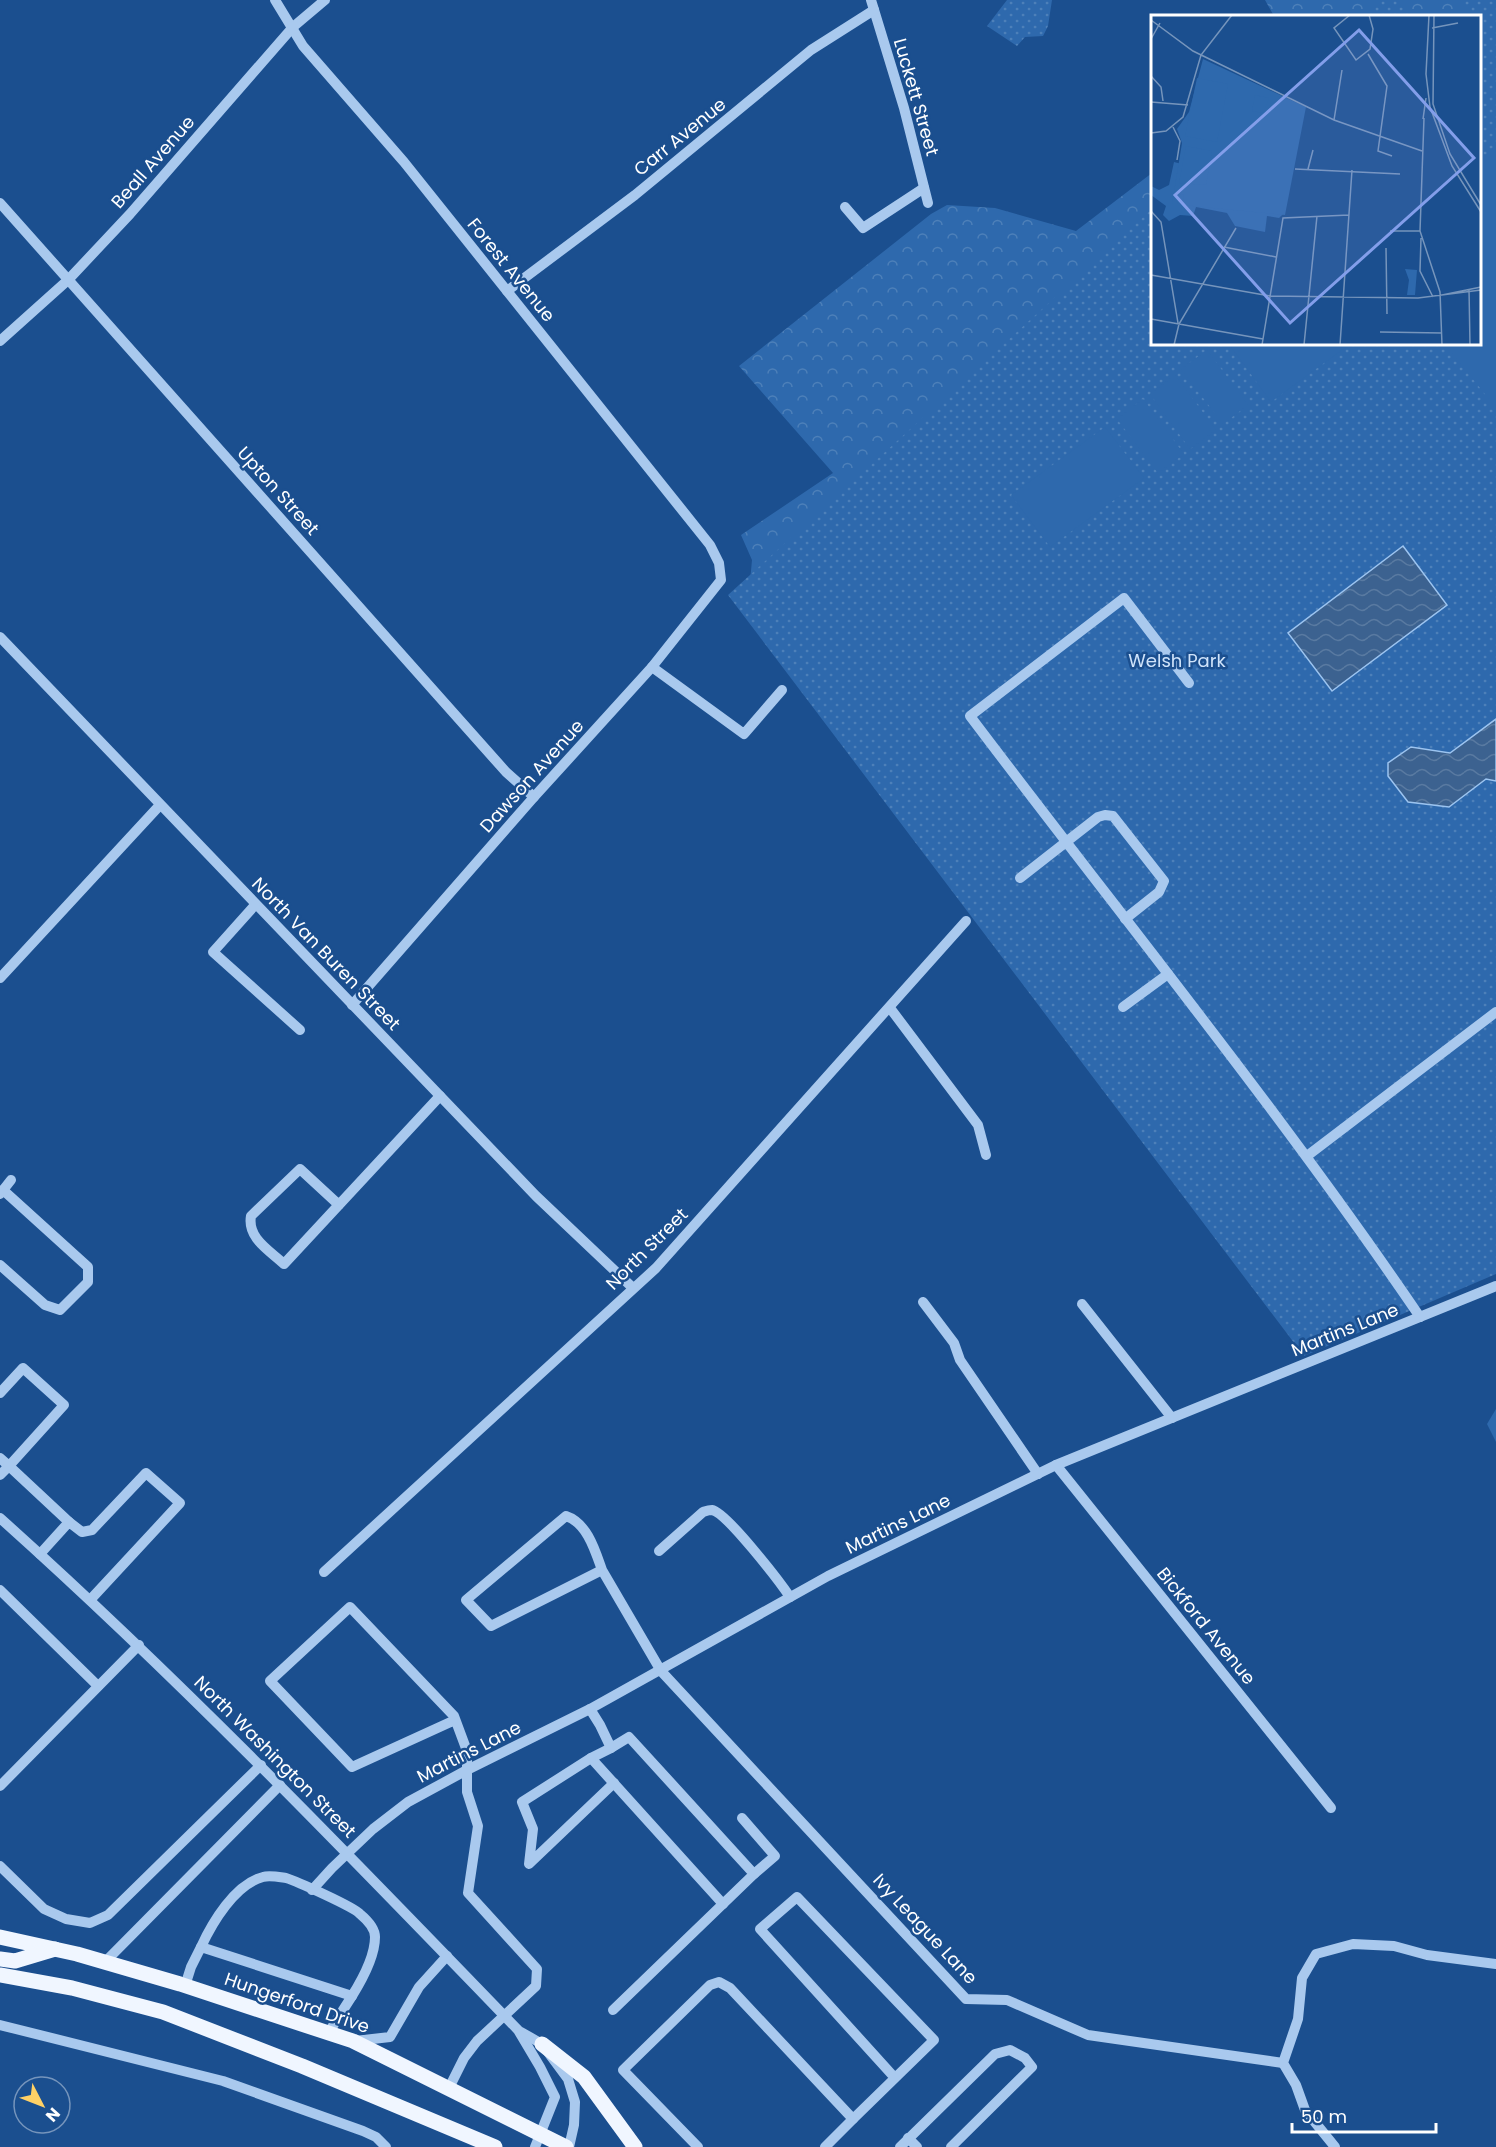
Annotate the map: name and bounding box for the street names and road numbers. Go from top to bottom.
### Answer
street label: Luckett Street [888,35,945,159]
street label: Carr Avenue [628,92,731,182]
street label: Beall Avenue [105,110,200,214]
street label: Forest Avenue [462,213,561,327]
street label: Upton Street [232,441,325,540]
street label: Dawson Avenue [474,714,589,838]
street label: North Van Buren Street [247,872,406,1036]
street label: North Street [600,1202,693,1295]
street label: Martins Lane [1287,1297,1402,1362]
street label: Martins Lane [841,1487,954,1560]
street label: Bickford Avenue [1151,1562,1262,1690]
street label: North Washington Street [189,1670,362,1843]
street label: Martins Lane [412,1715,525,1789]
street label: Ivy League Lane [868,1868,983,1989]
street label: Hungerford Drive [221,1966,373,2039]

